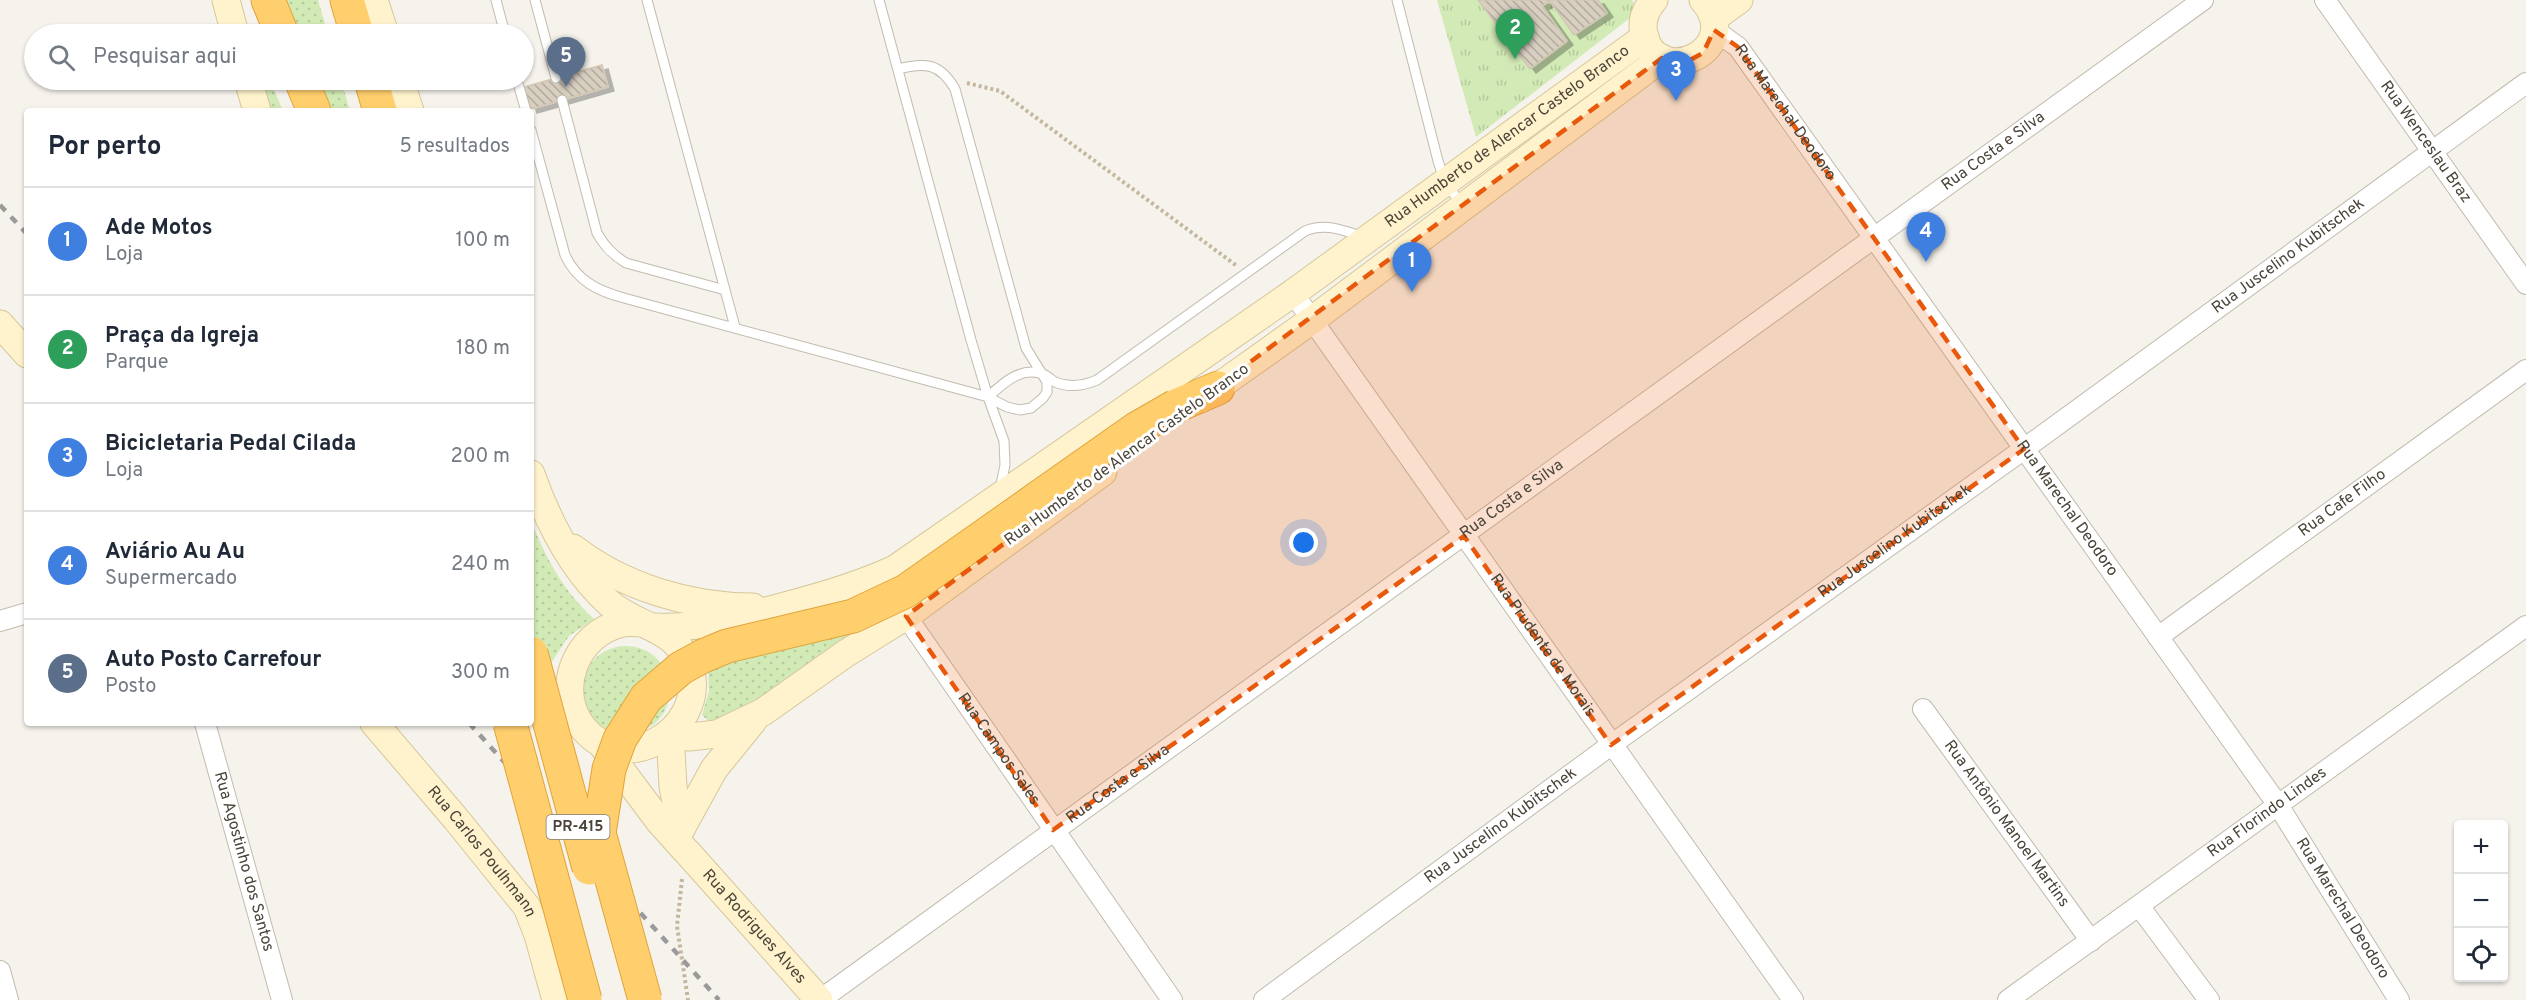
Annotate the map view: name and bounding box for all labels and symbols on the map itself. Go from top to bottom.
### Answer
pin: 2 [1496,10,1534,59]
pin: 5 [546,38,586,87]
street label: Rua Humberto de Alencar Castelo Branco [1381,41,1634,233]
street label: Rua Marechal Deodoro [1729,41,1840,185]
pin: 3 [1656,51,1696,101]
street label: Rua Wenceslau Braz [2375,77,2476,207]
street label: Rua Costa e Silva [1938,107,2049,196]
street label: Rua Juscelino Kubitschek [2208,194,2369,318]
pin: 4 [1906,212,1946,262]
pin: 1 [1392,242,1432,292]
street label: Rua Humberto de Alencar Castelo Branco [1001,359,1253,551]
street label: Rua Marechal Deodoro [2011,437,2122,580]
street label: Rua Costa e Silva [1456,455,1568,544]
street label: Rua Cafe Filho [2295,465,2390,542]
street label: Rua Juscelino Kubitschek [1814,480,1976,603]
your location [1289,528,1318,557]
street label: Rua Prudente de Morais [1485,570,1600,721]
street label: Rua Campos Sales [952,689,1044,809]
street label: Rua Antônio Manoel Martins [1939,737,2073,911]
street label: Rua Costa e Silva [1063,740,1174,828]
street label: Rua Juscelino Kubitschek [1421,763,1581,888]
street label: Rua Florindo Lindes [2204,763,2331,862]
street label: Rua Agostinho dos Santos [209,770,278,954]
street label: Rua Carlos Poulhmann [423,782,540,920]
road number: PR-415 [546,815,610,839]
street label: Rua Marechal Deodoro [2291,834,2394,983]
street label: Rua Rodrigues Alves [698,866,810,988]

